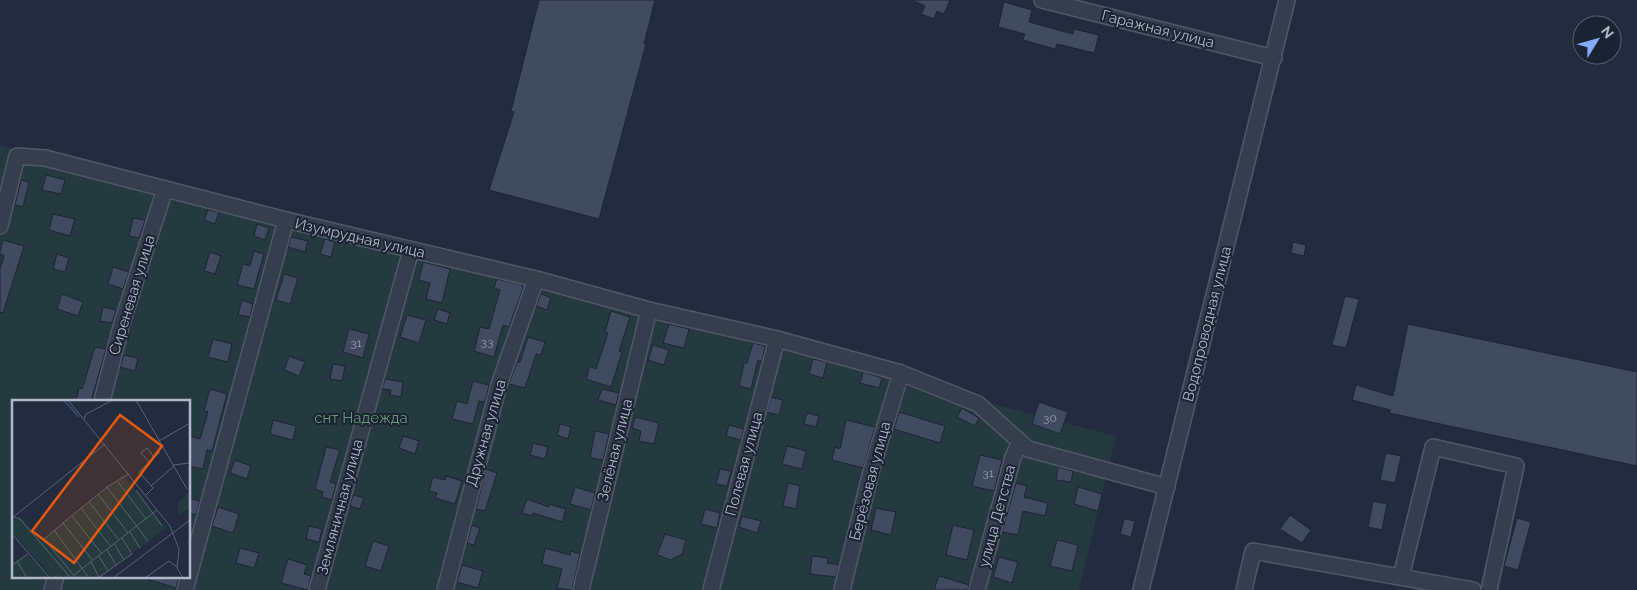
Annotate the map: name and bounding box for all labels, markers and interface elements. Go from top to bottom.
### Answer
street label: Гаражная улица [1100,6,1216,52]
north arrow [1572,15,1622,65]
text: N [1598,23,1617,41]
street label: Изумрудная улица [293,214,427,262]
street label: Сиреневая улица [105,233,159,357]
street label: Водопроводная улица [1179,244,1235,404]
house number: 33 [481,335,493,349]
house number: 31 [350,336,362,350]
street label: Дружная улица [462,377,510,489]
street label: Зелёная улица [594,397,636,503]
inset map [12,400,190,578]
park label: снт Надежда [314,409,408,427]
street label: Полевая улица [721,410,767,518]
house number: 30 [1043,411,1057,425]
street label: Берёзовая улица [845,420,895,542]
street label: Земляничная улица [313,437,367,577]
street label: улица Детства [975,463,1019,569]
house number: 31 [982,466,994,480]

